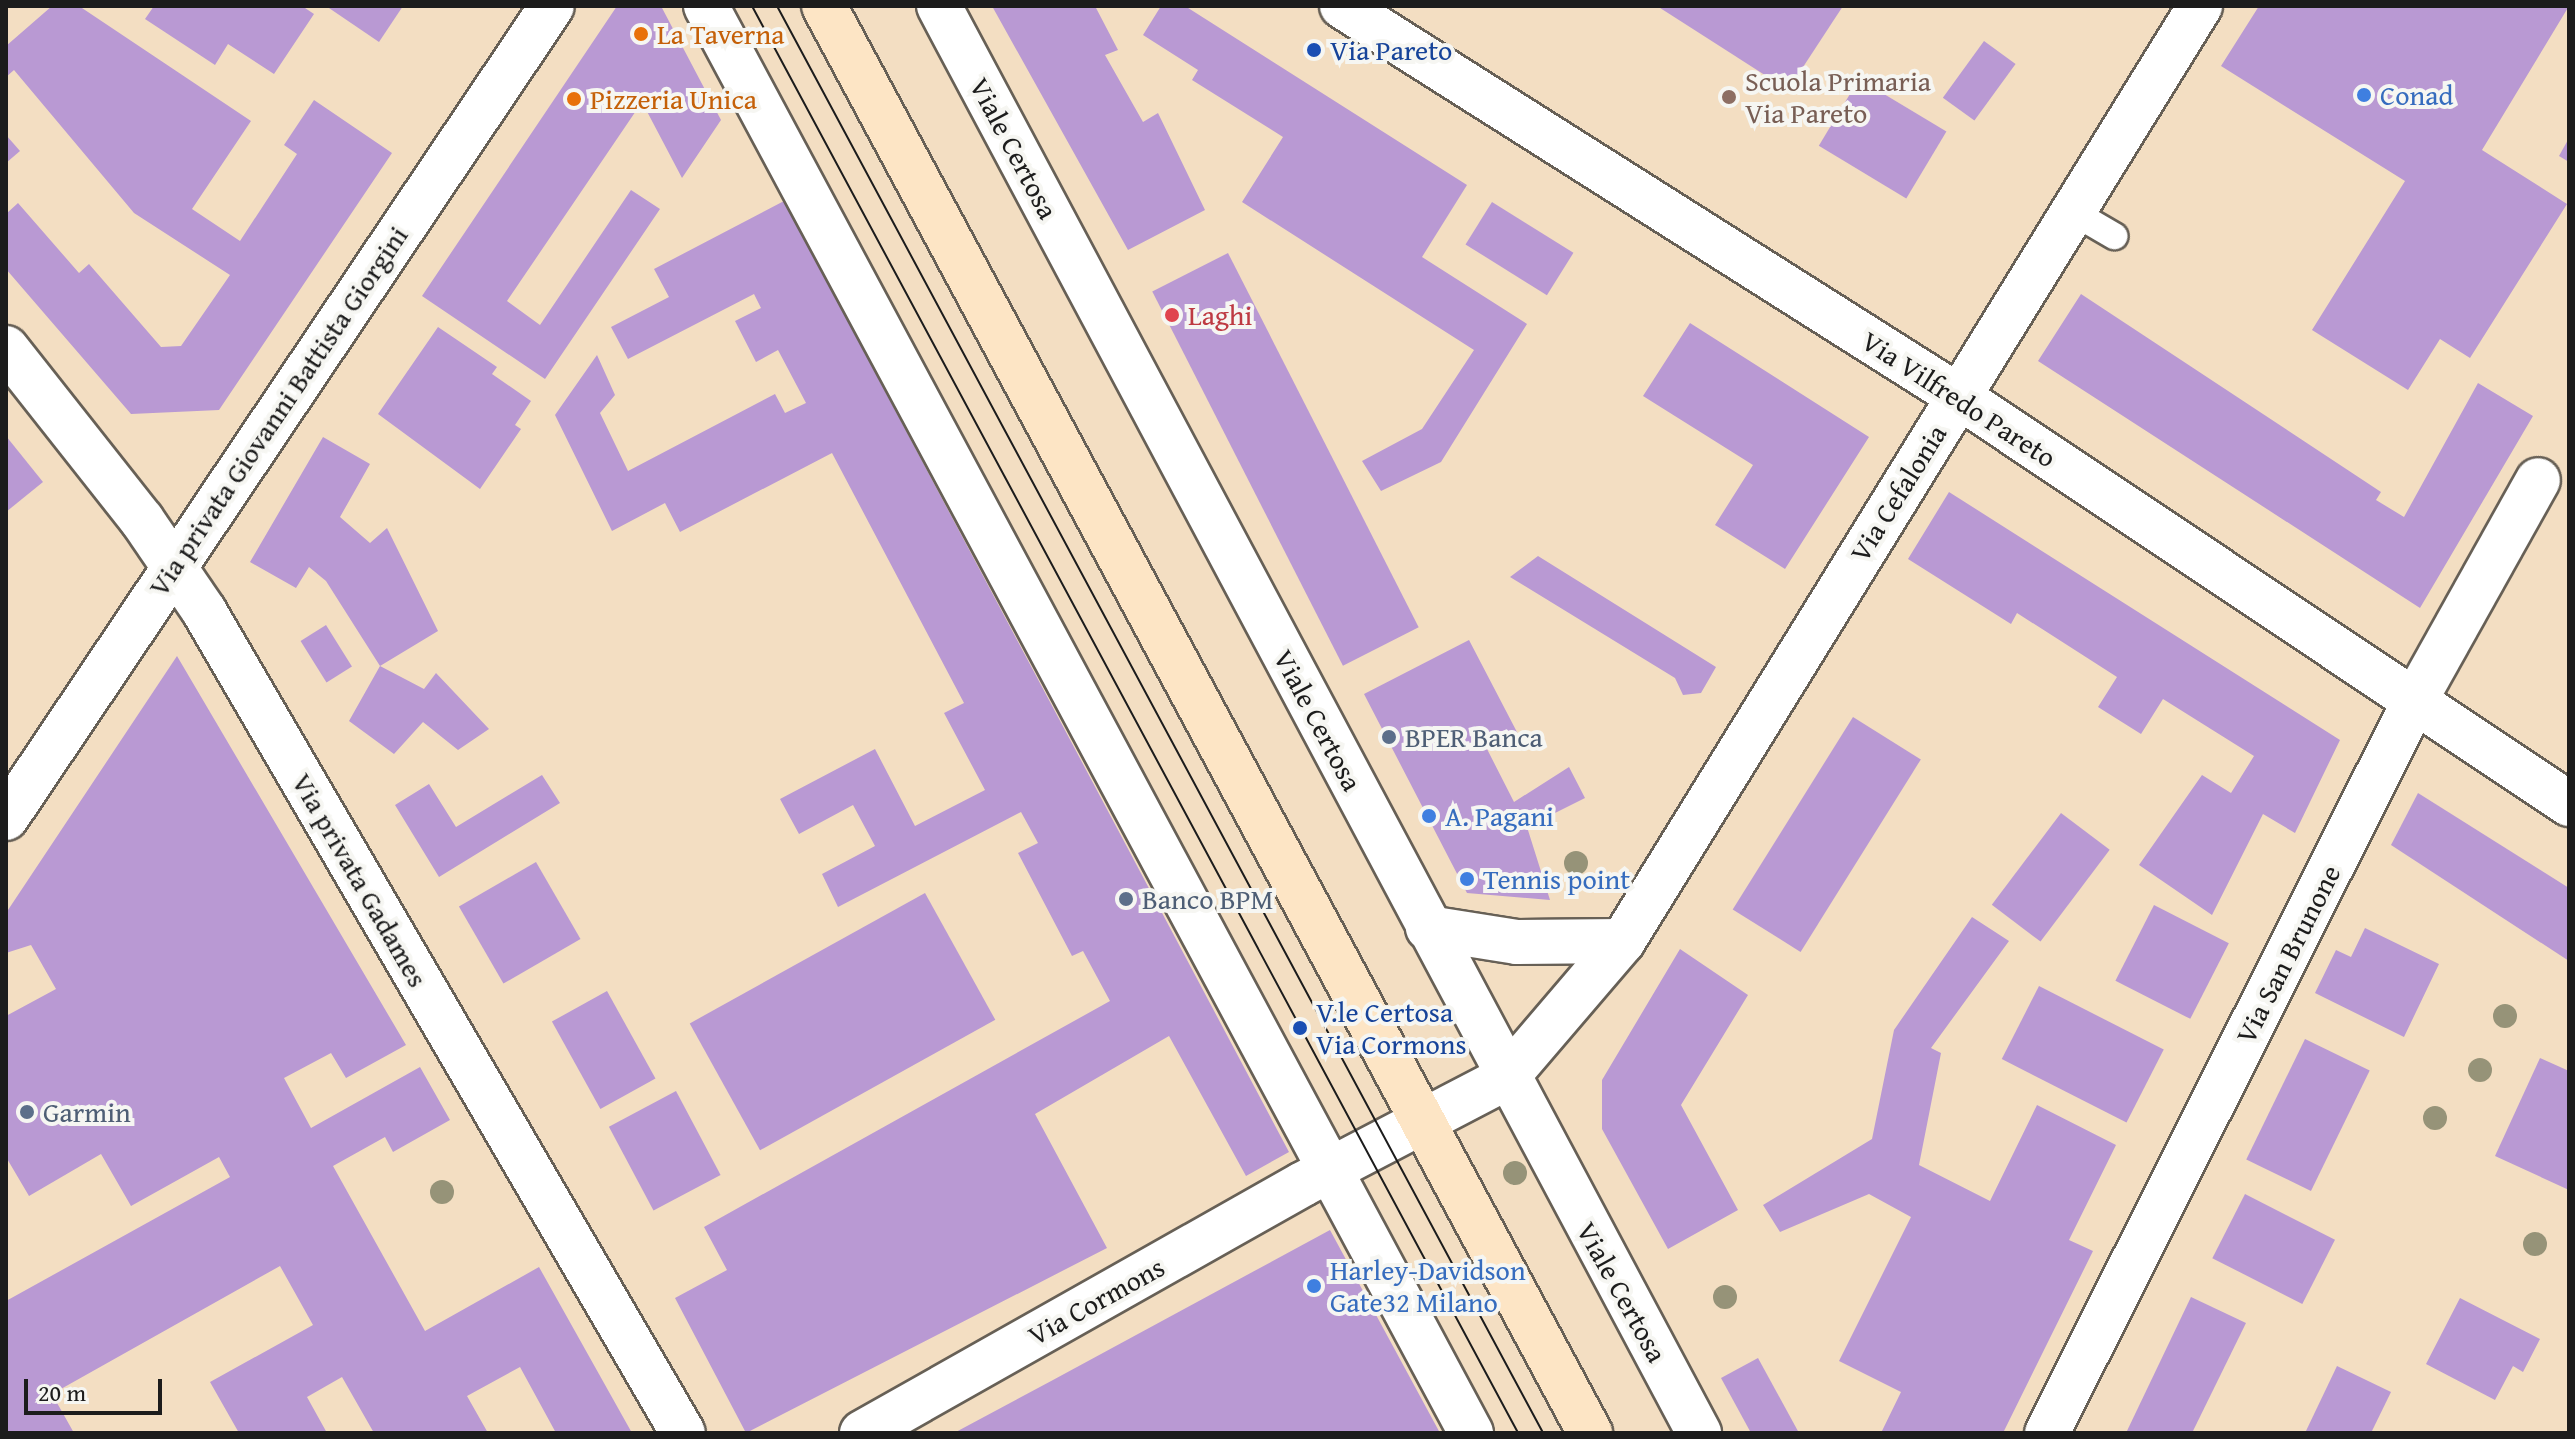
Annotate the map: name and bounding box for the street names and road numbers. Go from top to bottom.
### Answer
street label: Viale Certosa [963,72,1065,224]
street label: Via privata Giovanni Battista Giorgini [141,220,415,602]
street label: Via Vilfredo Pareto [1856,324,2062,474]
street label: Via Cefalonia [1843,418,1953,568]
street label: Viale Certosa [1267,644,1369,796]
street label: Via privata Gadames [285,767,435,993]
street label: Via San Brunone [2229,859,2347,1049]
street label: Viale Certosa [1570,1216,1674,1368]
street label: Via Cormons [1022,1250,1170,1352]

